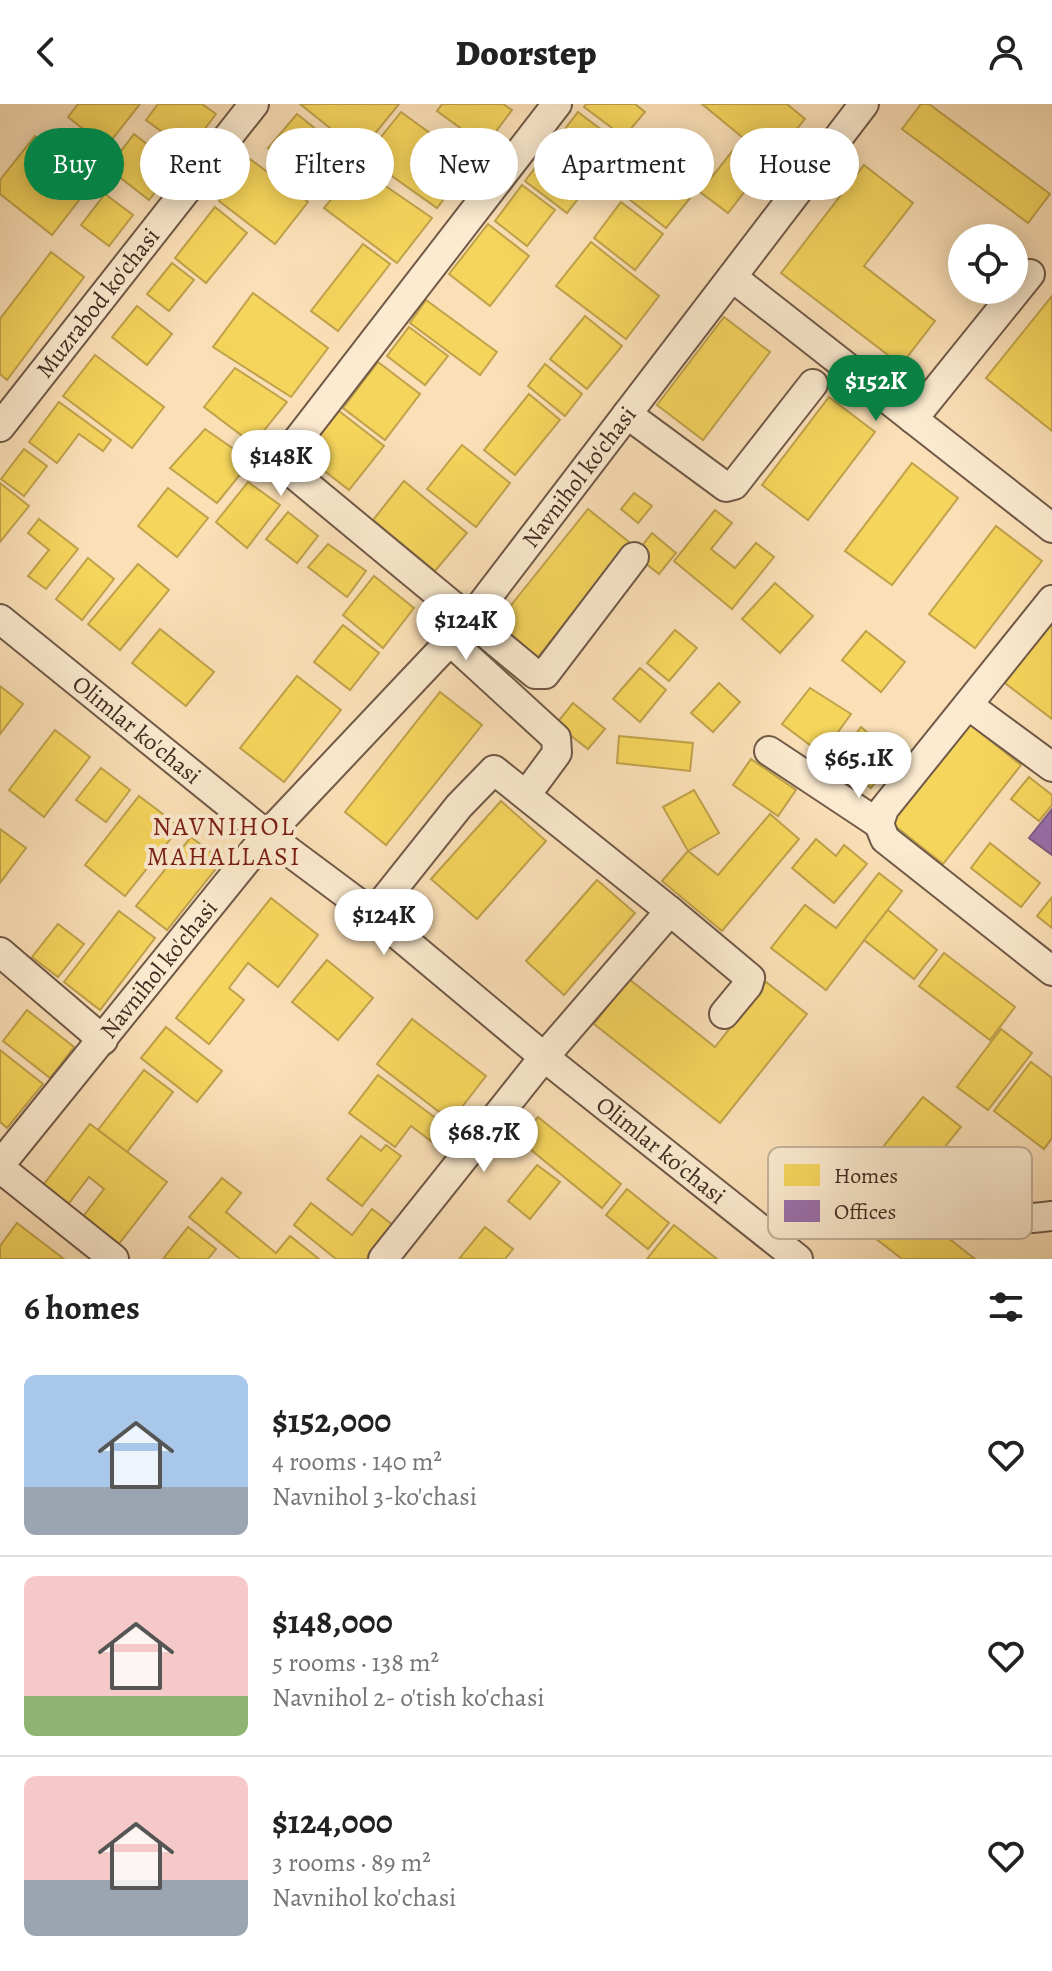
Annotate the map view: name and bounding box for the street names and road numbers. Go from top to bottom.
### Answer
street label: Muzrabod ko'chasi [29,221,167,384]
street label: Navnihol ko'chasi [515,400,643,554]
street label: Olimlar ko'chasi [66,668,208,792]
street label: Navnihol ko'chasi [92,893,225,1045]
street label: Olimlar ko'chasi [590,1089,732,1211]

